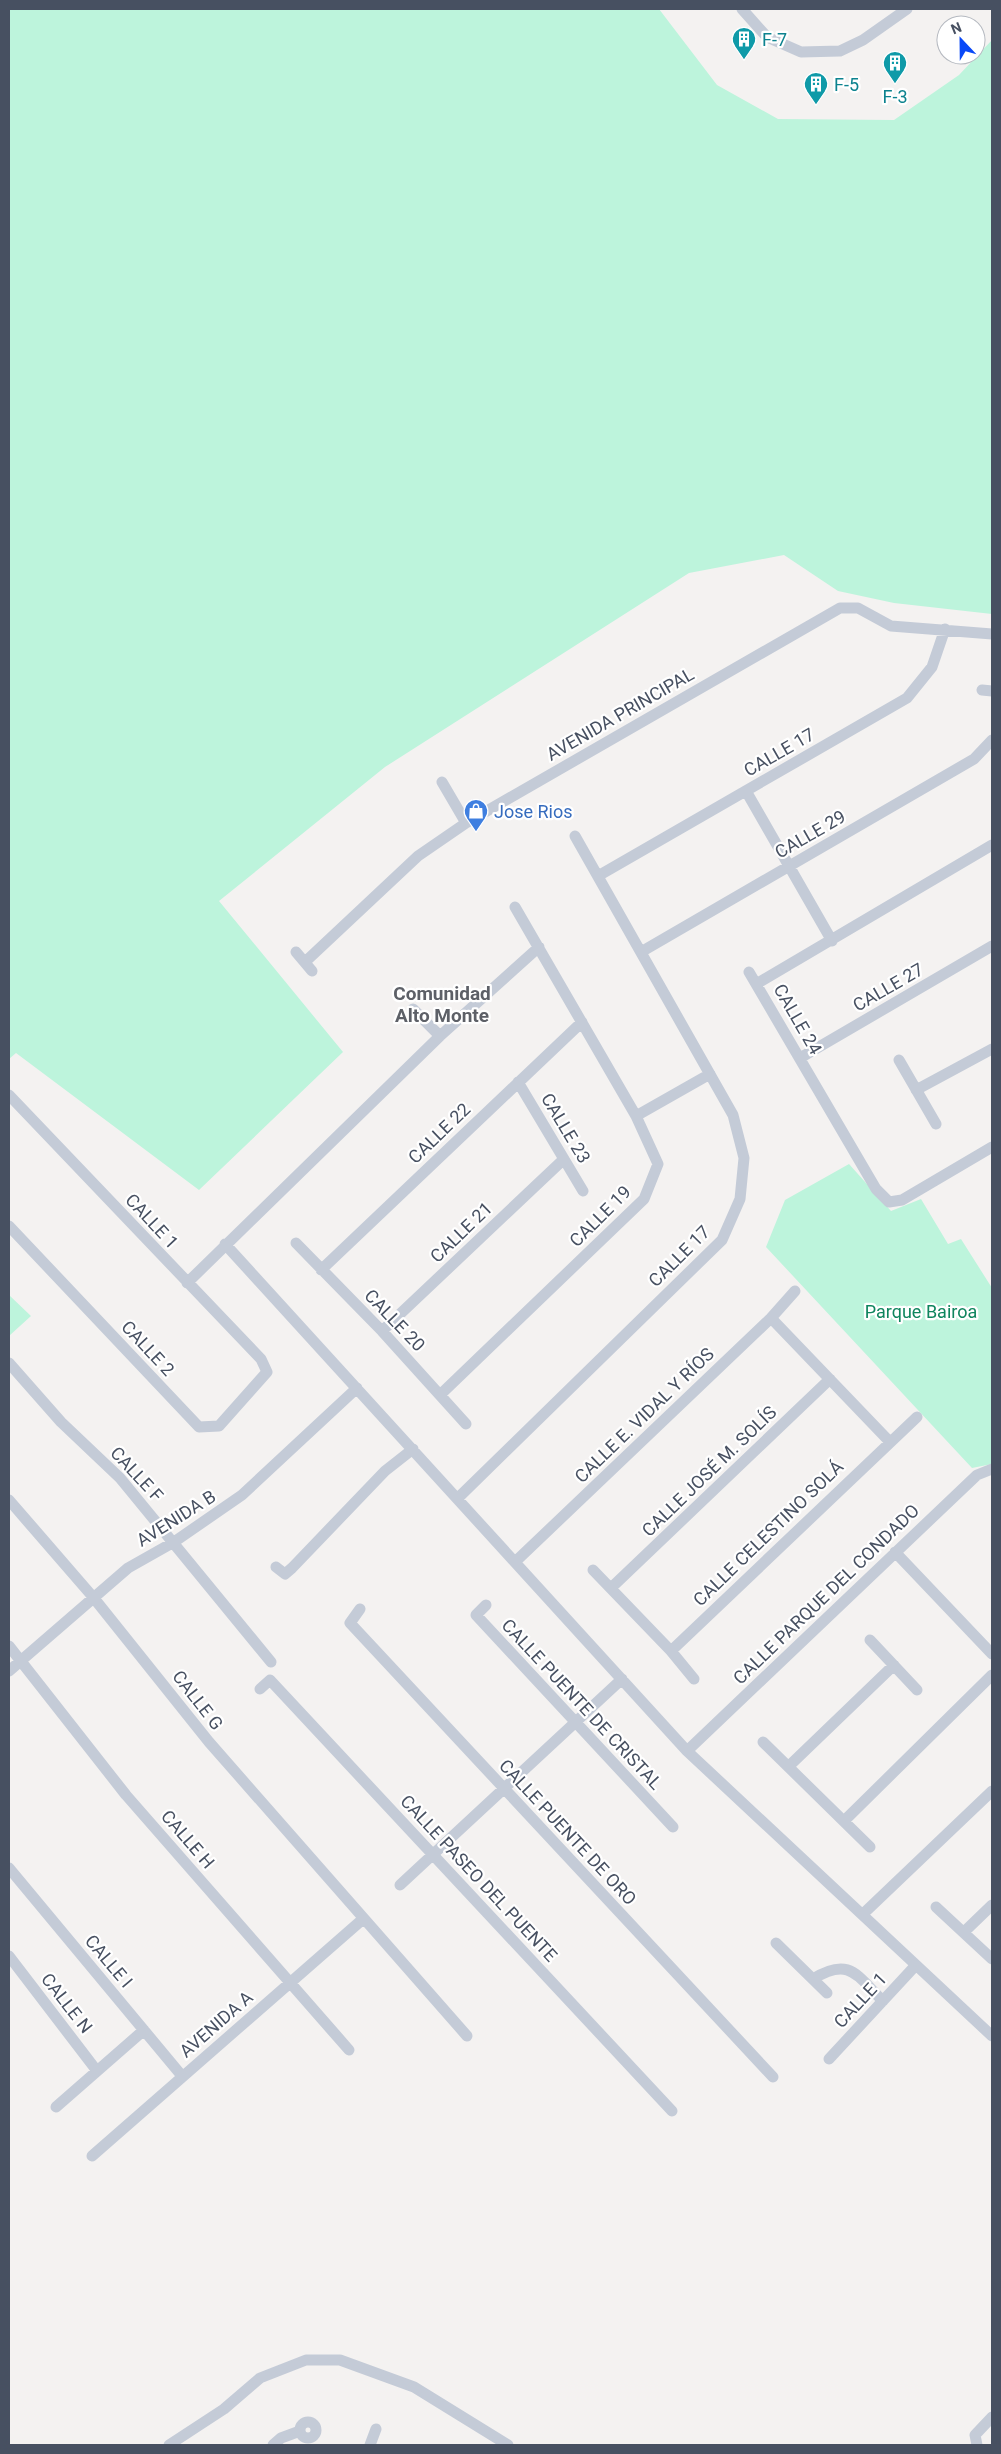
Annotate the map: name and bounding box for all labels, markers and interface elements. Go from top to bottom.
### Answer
north arrow [936,15,986,65]
text: N [949,19,964,37]
building icon: F-7 [731,26,757,60]
place label: F-7 [762,29,787,50]
building icon: F-3 [882,50,908,84]
building icon: F-5 [803,71,829,105]
place label: F-5 [834,74,859,95]
place label: F-3 [882,86,908,107]
street label: AVENIDA PRINCIPAL [543,663,698,765]
street label: CALLE 17 [740,723,818,781]
shop icon: Jose Rios [463,798,489,832]
place label: Jose Rios [494,801,573,822]
street label: CALLE 29 [771,805,849,863]
street label: CALLE 27 [849,958,927,1016]
street label: CALLE 24 [769,980,827,1058]
district label: Comunidad Alto Monte [393,982,491,1027]
street label: CALLE 23 [537,1089,595,1167]
street label: CALLE 22 [404,1098,474,1168]
street label: CALLE 19 [565,1181,635,1251]
street label: CALLE 1 [121,1189,183,1253]
street label: CALLE 21 [426,1197,496,1267]
street label: CALLE 17 [644,1221,714,1291]
street label: CALLE 20 [360,1285,430,1355]
park label: Parque Bairoa [865,1301,977,1322]
street label: CALLE 2 [117,1316,179,1380]
street label: CALLE E. VIDAL Y RÍOS [570,1343,718,1487]
street label: CALLE JOSÉ M. SOLÍS [637,1401,781,1541]
street label: CALLE F [106,1442,168,1506]
street label: CALLE CELESTINO SOLÁ [689,1456,847,1610]
street label: AVENIDA B [132,1485,220,1551]
street label: CALLE PARQUE DEL CONDADO [729,1500,923,1688]
street label: CALLE PUENTE DE CRISTAL [498,1614,667,1794]
street label: CALLE G [168,1666,228,1734]
street label: CALLE PUENTE DE ORO [495,1755,641,1909]
street label: CALLE PASEO DEL PUENTE [396,1790,562,1966]
street label: CALLE H [157,1806,219,1872]
street label: CALLE I [81,1930,137,1992]
street label: CALLE 1 [829,1968,891,2032]
street label: CALLE N [37,1969,97,2037]
street label: AVENIDA A [175,1986,257,2061]

